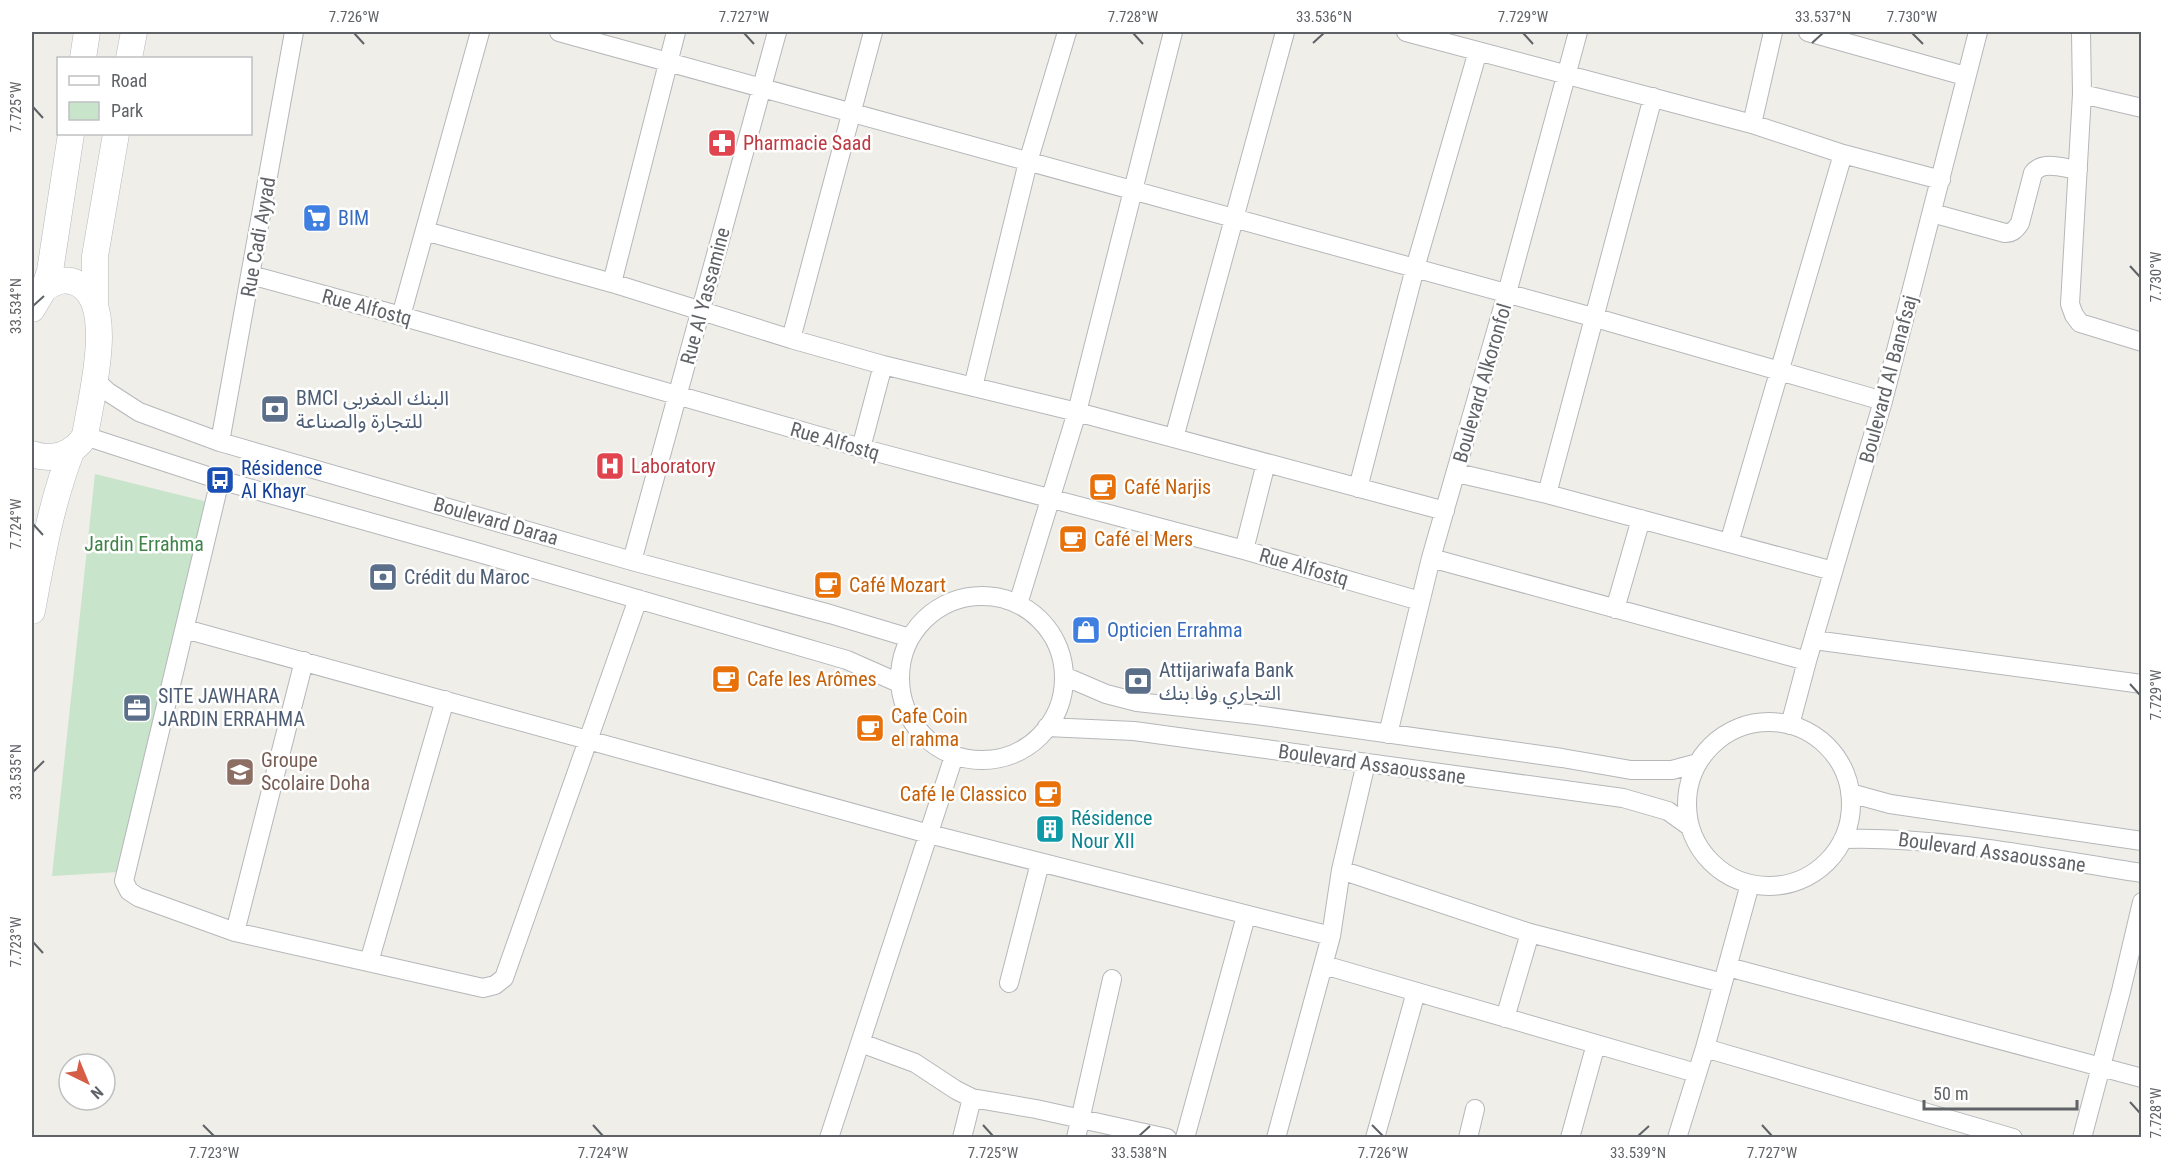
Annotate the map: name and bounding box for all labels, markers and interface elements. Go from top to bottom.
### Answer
text: 7.726°W [329,8,380,26]
text: 7.727°W [719,8,770,26]
text: 7.728°W [1108,8,1159,26]
text: 33.536°N [1296,8,1352,26]
text: 7.729°W [1498,8,1549,26]
text: 33.537°N [1795,8,1851,26]
text: 7.730°W [1887,8,1938,26]
legend [57,57,252,135]
text: Road [111,70,147,91]
text: 7.725°W [7,81,25,132]
text: Park [111,100,143,121]
pharmacy icon: Pharmacie Saad [706,127,738,159]
place label: Pharmacie Saad [743,131,871,155]
street label: Rue Cadi Ayyad [236,175,280,299]
supermarket icon: BIM [301,202,333,234]
place label: BIM [338,206,369,230]
street label: Rue Al Yassamine [675,225,735,367]
text: 7.730°W [2147,251,2165,302]
text: 33.534°N [7,278,25,334]
street label: Rue Alfostq [320,284,414,330]
street label: Boulevard Al Banafsaj [1854,292,1922,466]
street label: Boulevard Alkoronfol [1448,301,1516,465]
place label: BMCI البنك المغربي للتجارة والصناعة [296,386,449,433]
bank icon: BMCI البنك المغربي للتجارة والصناعة [259,393,291,425]
street label: Rue Alfostq [788,417,882,465]
hospital icon: Laboratory [594,450,626,482]
place label: Laboratory [631,454,716,478]
place label: Résidence Al Khayr [241,456,322,503]
bus stop icon: Résidence Al Khayr [204,464,236,496]
cafe icon: Café Narjis [1087,471,1119,503]
place label: Café Narjis [1124,475,1211,499]
street label: Boulevard Daraa [431,492,561,550]
text: 7.724°W [7,498,25,549]
cafe icon: Café el Mers [1057,523,1089,555]
place label: Café el Mers [1094,527,1193,551]
park label: Jardin Errahma [84,532,204,556]
street label: Rue Alfostq [1257,543,1351,591]
bank icon: Crédit du Maroc [367,561,399,593]
place label: Crédit du Maroc [404,565,530,589]
cafe icon: Café Mozart [812,569,844,601]
place label: Café Mozart [849,573,946,597]
shop icon: Opticien Errahma [1070,614,1102,646]
place label: Opticien Errahma [1107,618,1243,642]
place label: Attijariwafa Bank التجاري وفا بنك [1159,658,1294,709]
cafe icon: Cafe les Arômes [710,663,742,695]
bank icon: Attijariwafa Bank التجاري وفا بنك [1122,665,1154,697]
place label: Cafe les Arômes [747,667,877,691]
text: 7.729°W [2147,669,2165,720]
place label: SITE JAWHARA JARDIN ERRAHMA [158,684,305,731]
office icon: SITE JAWHARA JARDIN ERRAHMA [121,692,153,724]
place label: Cafe Coin el rahma [891,704,968,751]
cafe icon: Cafe Coin el rahma [854,712,886,744]
street label: Boulevard Assaoussane [1277,739,1467,789]
text: 33.535°N [7,744,25,800]
place label: Groupe Scolaire Doha [261,748,370,795]
school or university icon: Groupe Scolaire Doha [224,756,256,788]
cafe icon: Café le Classico [1032,778,1064,810]
place label: Café le Classico [900,782,1027,806]
place label: Résidence Nour XII [1071,806,1152,853]
building icon: Résidence Nour XII [1034,813,1066,845]
street label: Boulevard Assaoussane [1897,827,2087,877]
text: 7.723°W [7,916,25,967]
north arrow [57,1052,117,1112]
scale bar [1924,1073,2077,1111]
text: N [87,1082,107,1103]
text: 50 m [1933,1083,1968,1104]
text: 7.728°W [2147,1087,2165,1138]
text: 7.723°W [189,1144,240,1162]
text: 7.724°W [578,1144,629,1162]
text: 7.725°W [968,1144,1019,1162]
text: 33.538°N [1111,1144,1167,1162]
text: 7.726°W [1358,1144,1409,1162]
text: 33.539°N [1610,1144,1666,1162]
text: 7.727°W [1747,1144,1798,1162]

